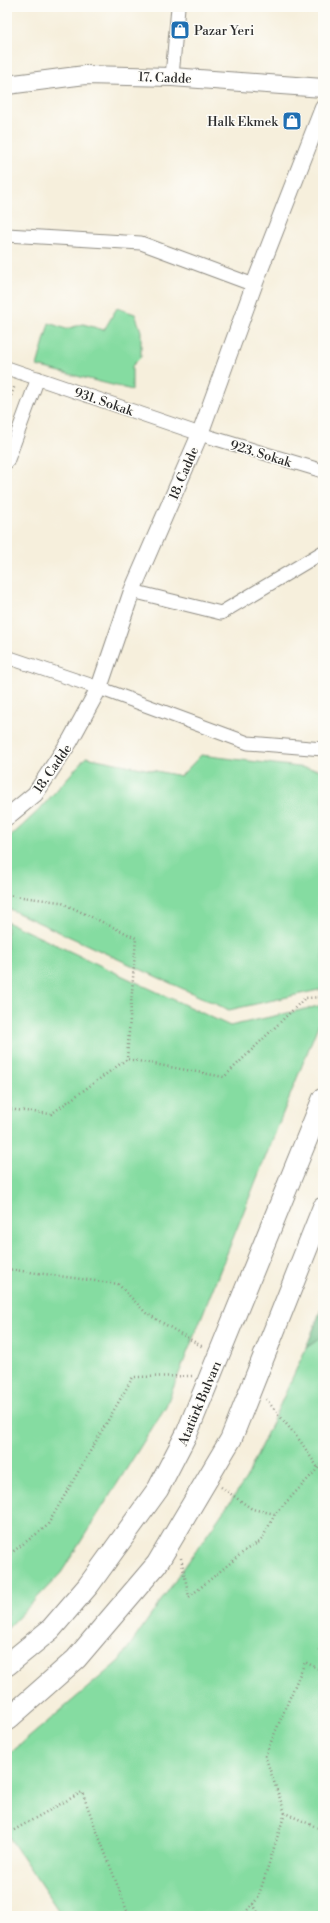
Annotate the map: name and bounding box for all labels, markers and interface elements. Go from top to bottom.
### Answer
shop icon: Pazar Yeri [169,19,191,41]
place label: Pazar Yeri [194,23,254,39]
street label: 17. Cadde [138,69,192,87]
shop icon: Halk Ekmek [281,110,303,132]
place label: Halk Ekmek [207,114,279,130]
street label: 931. Sokak [72,384,136,420]
street label: 923. Sokak [228,437,295,471]
street label: 18. Cadde [166,444,202,502]
street label: 18. Cadde [30,741,76,796]
street label: Atatürk Bulvarı [174,1359,225,1449]

